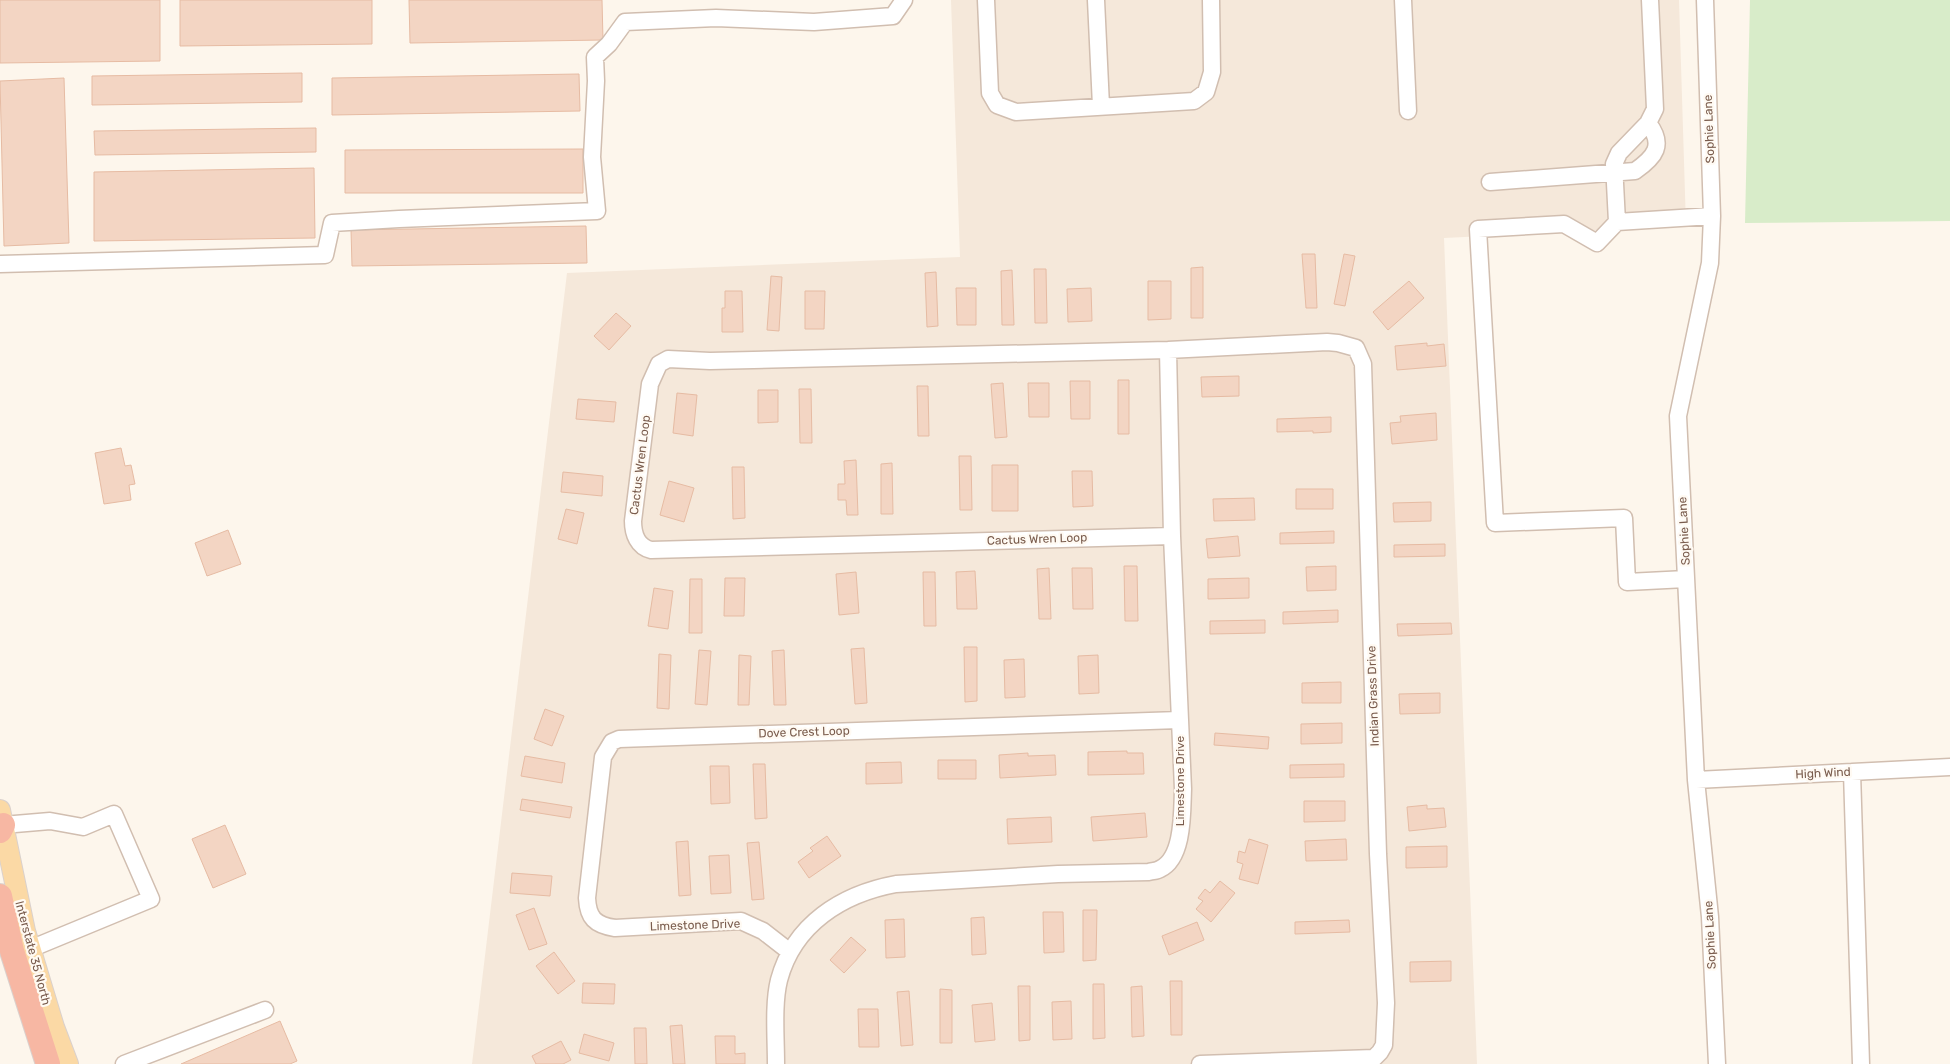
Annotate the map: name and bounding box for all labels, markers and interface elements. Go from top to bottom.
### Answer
street label: Sophie Lane [1701,94,1717,164]
street label: Cactus Wren Loop [627,414,653,516]
street label: Sophie Lane [1675,496,1693,566]
street label: Cactus Wren Loop [987,530,1087,548]
street label: Indian Grass Drive [1364,645,1382,747]
street label: Dove Crest Loop [758,723,850,741]
street label: Limestone Drive [1173,735,1187,826]
street label: High Wind [1795,765,1851,781]
street label: Interstate 35 North [12,899,54,1007]
street label: Sophie Lane [1701,900,1719,970]
street label: Limestone Drive [650,916,741,934]

